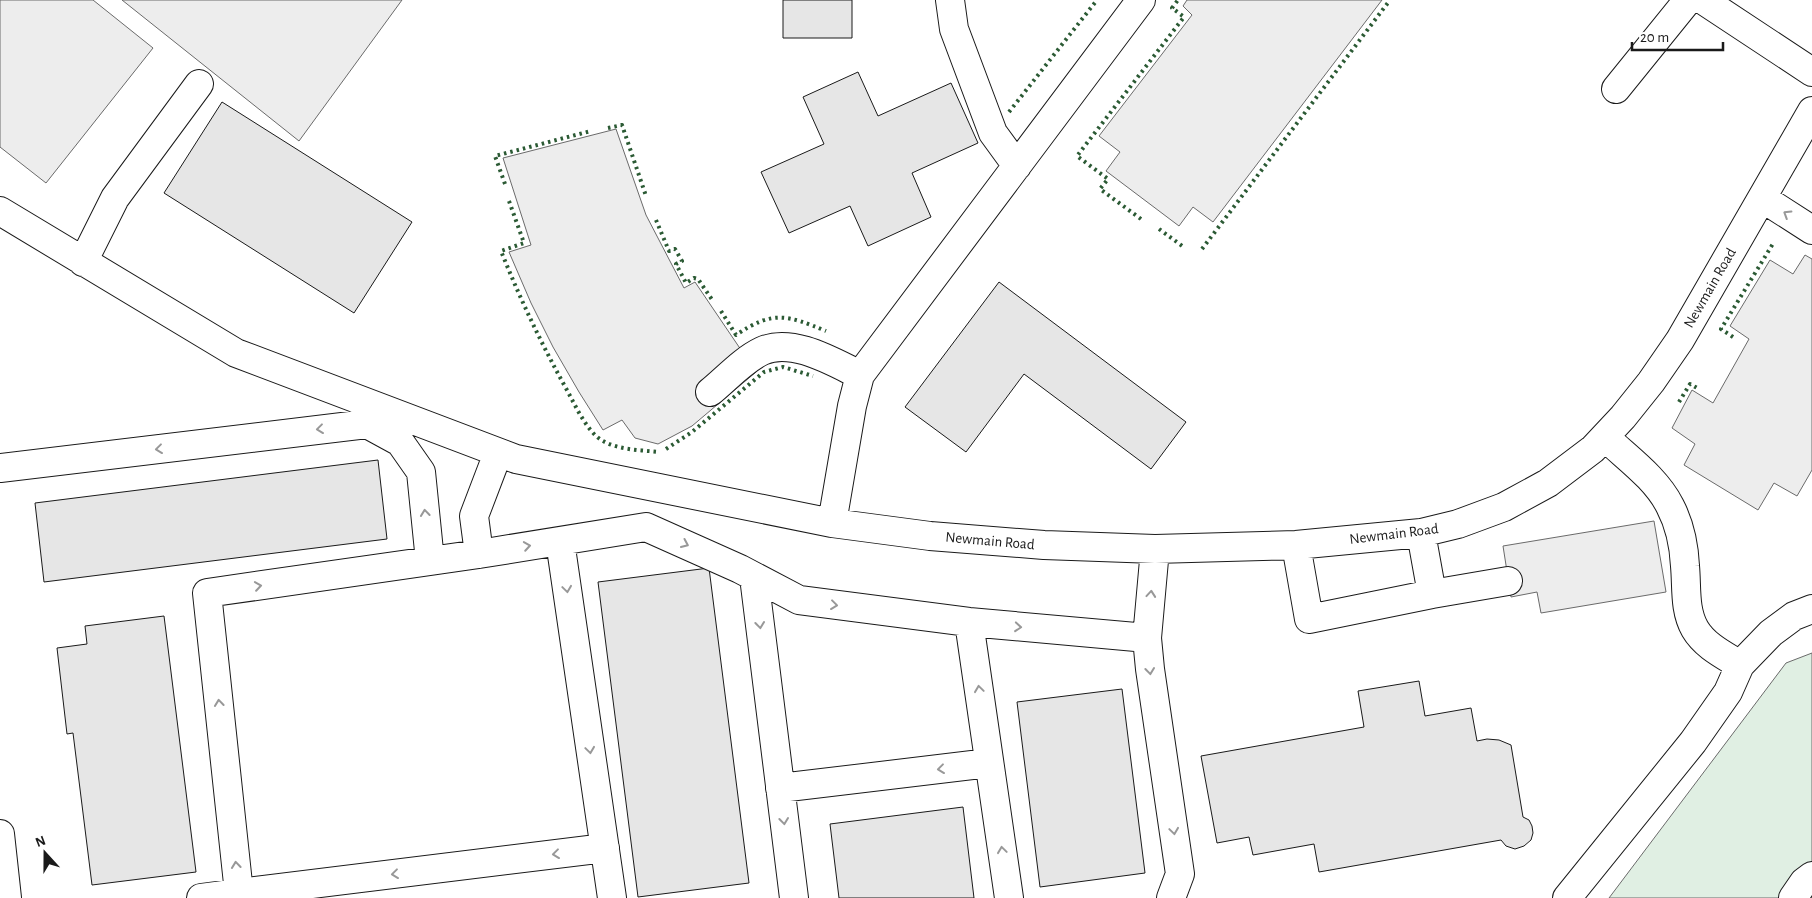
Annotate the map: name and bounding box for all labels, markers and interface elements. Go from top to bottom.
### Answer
scale bar [1632,20,1723,52]
text: 20 m [1640,30,1669,45]
one-way arrow [1783,211,1792,220]
street label: Newmain Road [1681,245,1739,331]
one-way arrow [316,423,324,434]
one-way arrow [155,443,163,454]
one-way arrow [420,509,431,517]
street label: Newmain Road [1349,521,1440,547]
street label: Newmain Road [945,530,1035,552]
one-way arrow [680,538,689,549]
one-way arrow [523,542,532,552]
one-way arrow [254,581,262,592]
one-way arrow [561,586,572,594]
one-way arrow [1145,589,1156,597]
one-way arrow [830,599,838,610]
one-way arrow [754,621,765,629]
one-way arrow [1014,621,1022,632]
one-way arrow [1144,667,1155,675]
one-way arrow [974,685,985,693]
one-way arrow [214,699,225,707]
one-way arrow [585,746,595,755]
one-way arrow [937,763,945,774]
one-way arrow [779,817,789,825]
one-way arrow [1168,827,1178,836]
north arrow [20,828,70,878]
text: N [34,834,48,850]
one-way arrow [997,845,1008,853]
one-way arrow [552,848,560,859]
one-way arrow [231,861,242,869]
one-way arrow [391,868,399,879]

